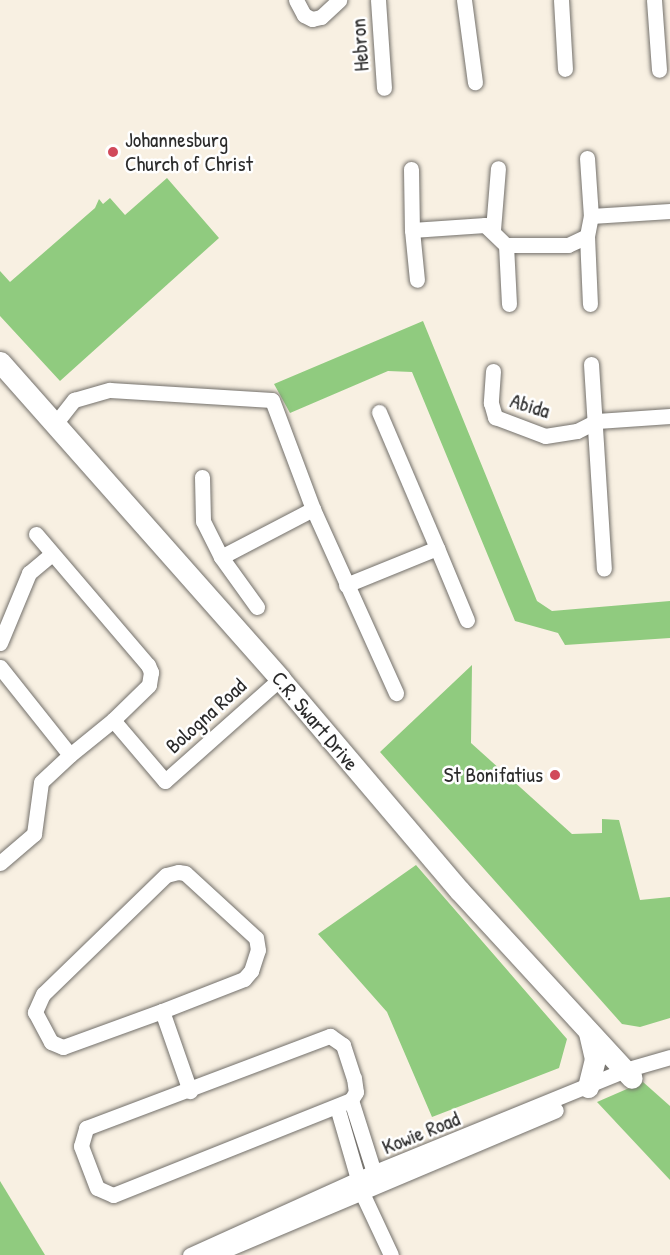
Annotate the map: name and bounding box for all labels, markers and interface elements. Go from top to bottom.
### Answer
street label: Hebron [346,18,374,72]
place label: Johannesburg Church of Christ [125,127,253,177]
marker: Johannesburg Church of Christ [106,145,120,159]
street label: Abida [507,388,553,424]
street label: C.R. Swart Drive [266,666,364,776]
street label: Bologna Road [161,673,251,759]
place label: St Bonifatius [444,762,543,788]
marker: St Bonifatius [548,768,562,782]
street label: Kowie Road [379,1106,463,1160]

